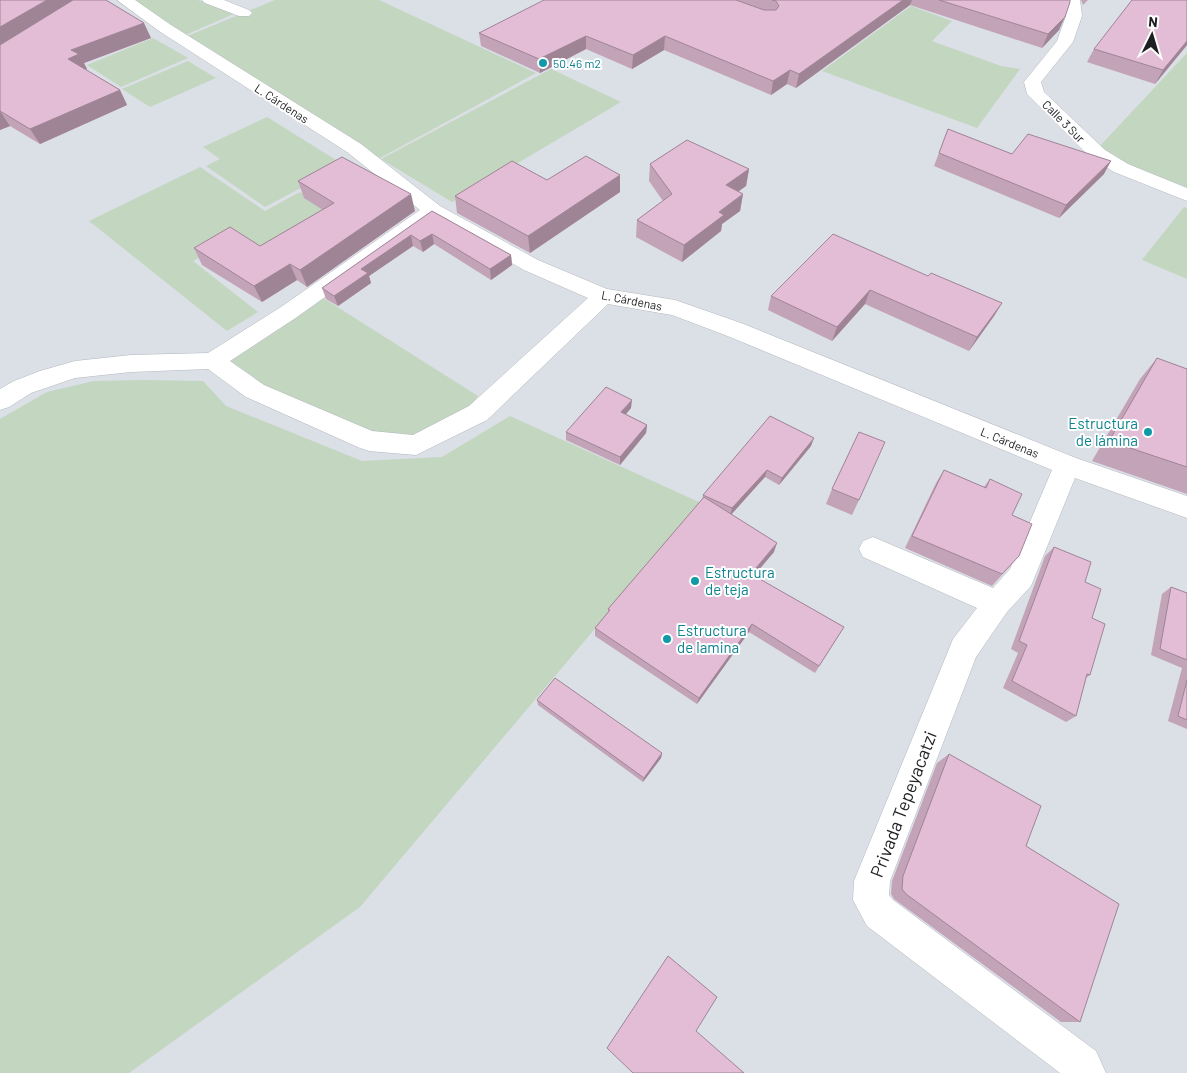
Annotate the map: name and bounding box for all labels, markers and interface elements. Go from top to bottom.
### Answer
north arrow [1127,10,1177,60]
text: N [1148,13,1159,30]
place label: 50.46 m2 [553,56,601,70]
marker: 50.46 m2 [537,57,549,69]
street label: L. Cárdenas [252,80,312,126]
street label: Calle 3 Sur [1040,97,1088,145]
street label: L. Cárdenas [600,287,664,313]
place label: Estructura de lámina [1068,414,1138,449]
street label: L. Cárdenas [979,424,1041,460]
marker: Estructura de lámina [1142,426,1154,438]
place label: Estructura de teja [705,563,775,598]
marker: Estructura de teja [689,575,701,587]
place label: Estructura de lamina [677,621,747,656]
marker: Estructura de lamina [661,633,673,645]
street label: Privada Tepeyacatzi [865,728,941,880]

